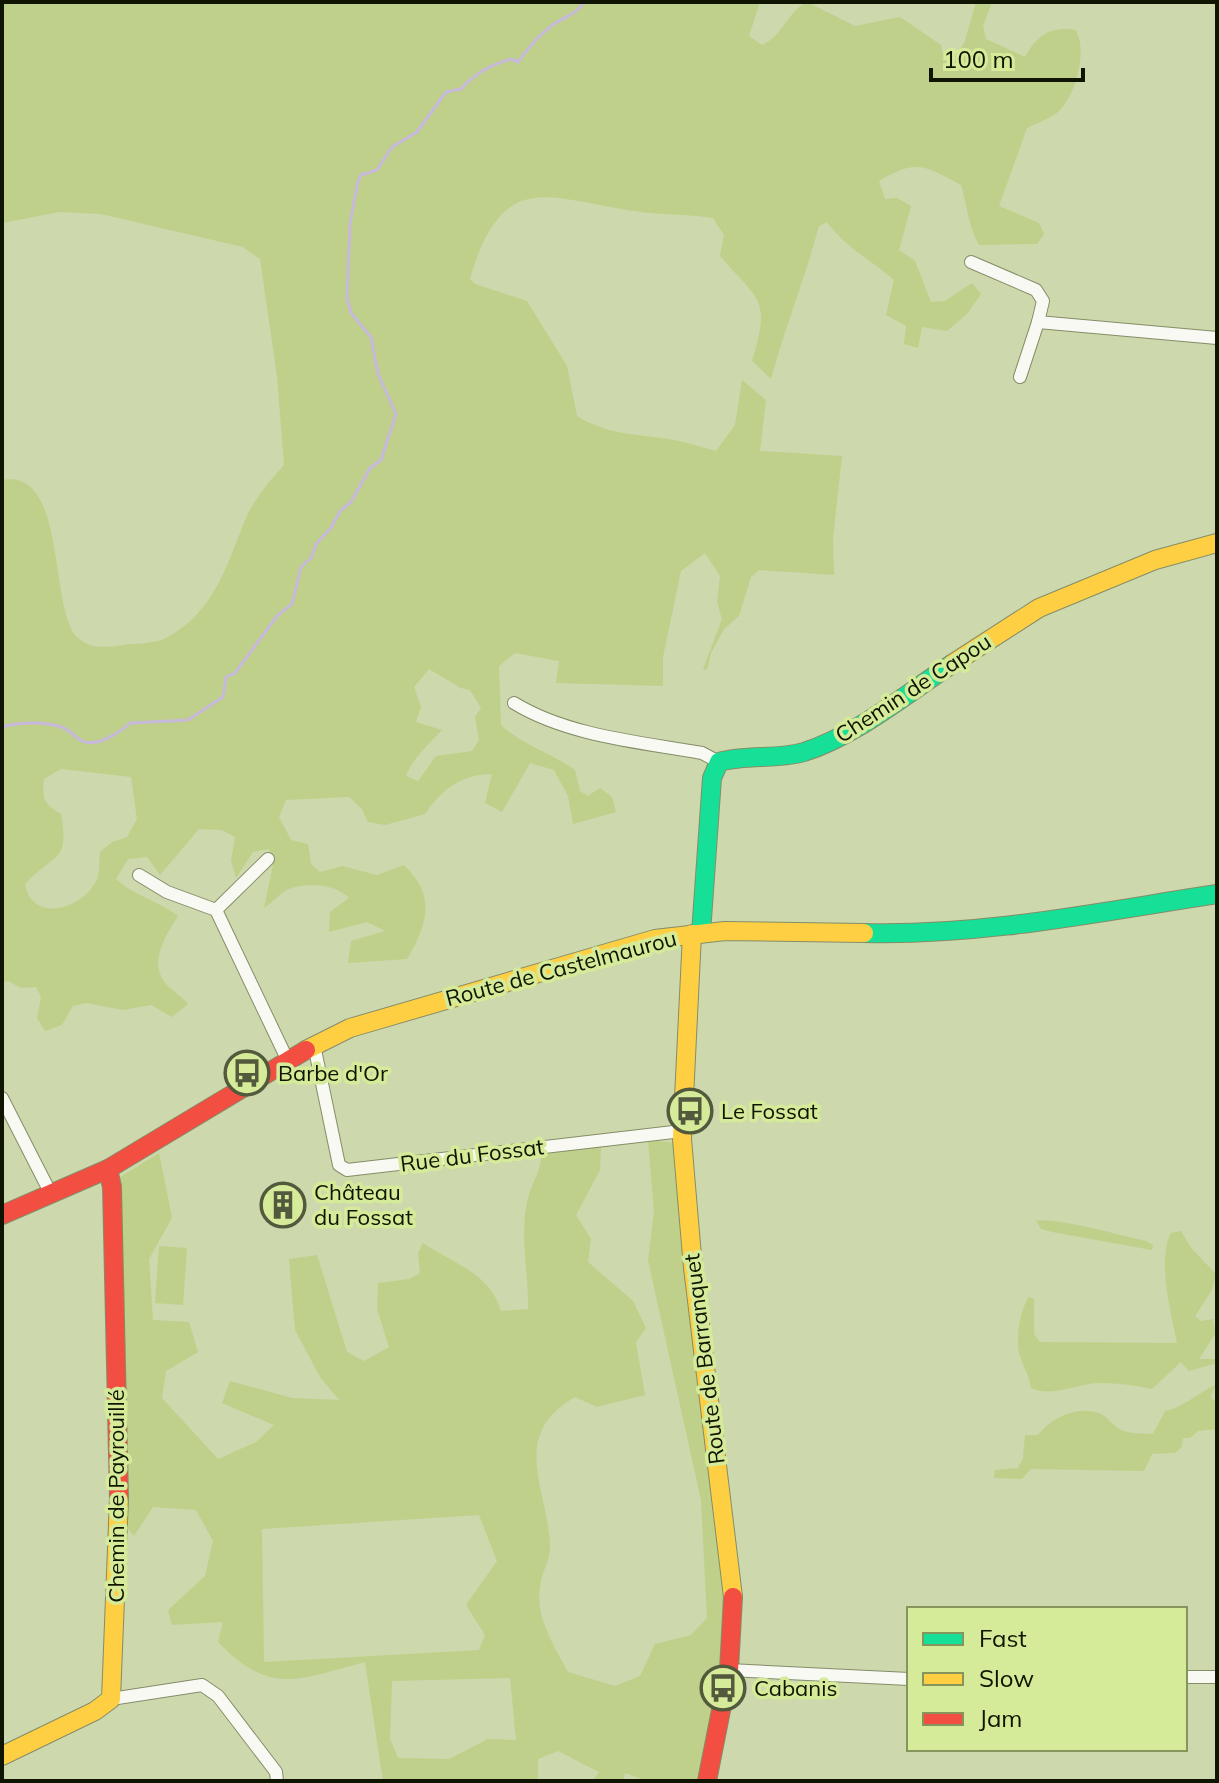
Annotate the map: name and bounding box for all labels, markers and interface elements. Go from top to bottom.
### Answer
scale bar [931,32,1083,82]
text: 100 m [943,44,1014,74]
street label: Chemin de Capou [830,627,996,749]
street label: Route de Castelmaurou [442,924,680,1012]
bus stop icon: Barbe d'Or [223,1049,271,1097]
place label: Barbe d'Or [278,1059,388,1087]
bus stop icon: Le Fossat [666,1087,714,1135]
place label: Le Fossat [721,1097,818,1125]
street label: Rue du Fossat [399,1132,546,1178]
place label: Château du Fossat [314,1178,413,1231]
building icon: Château du Fossat [259,1181,307,1229]
street label: Route de Barranquet [677,1252,731,1466]
street label: Chemin de Payrouillé [102,1389,130,1603]
legend [907,1607,1187,1751]
text: Fast [979,1623,1027,1653]
text: Slow [979,1663,1034,1693]
bus stop icon: Cabanis [699,1664,747,1712]
place label: Cabanis [754,1674,837,1702]
text: Jam [979,1703,1022,1733]

